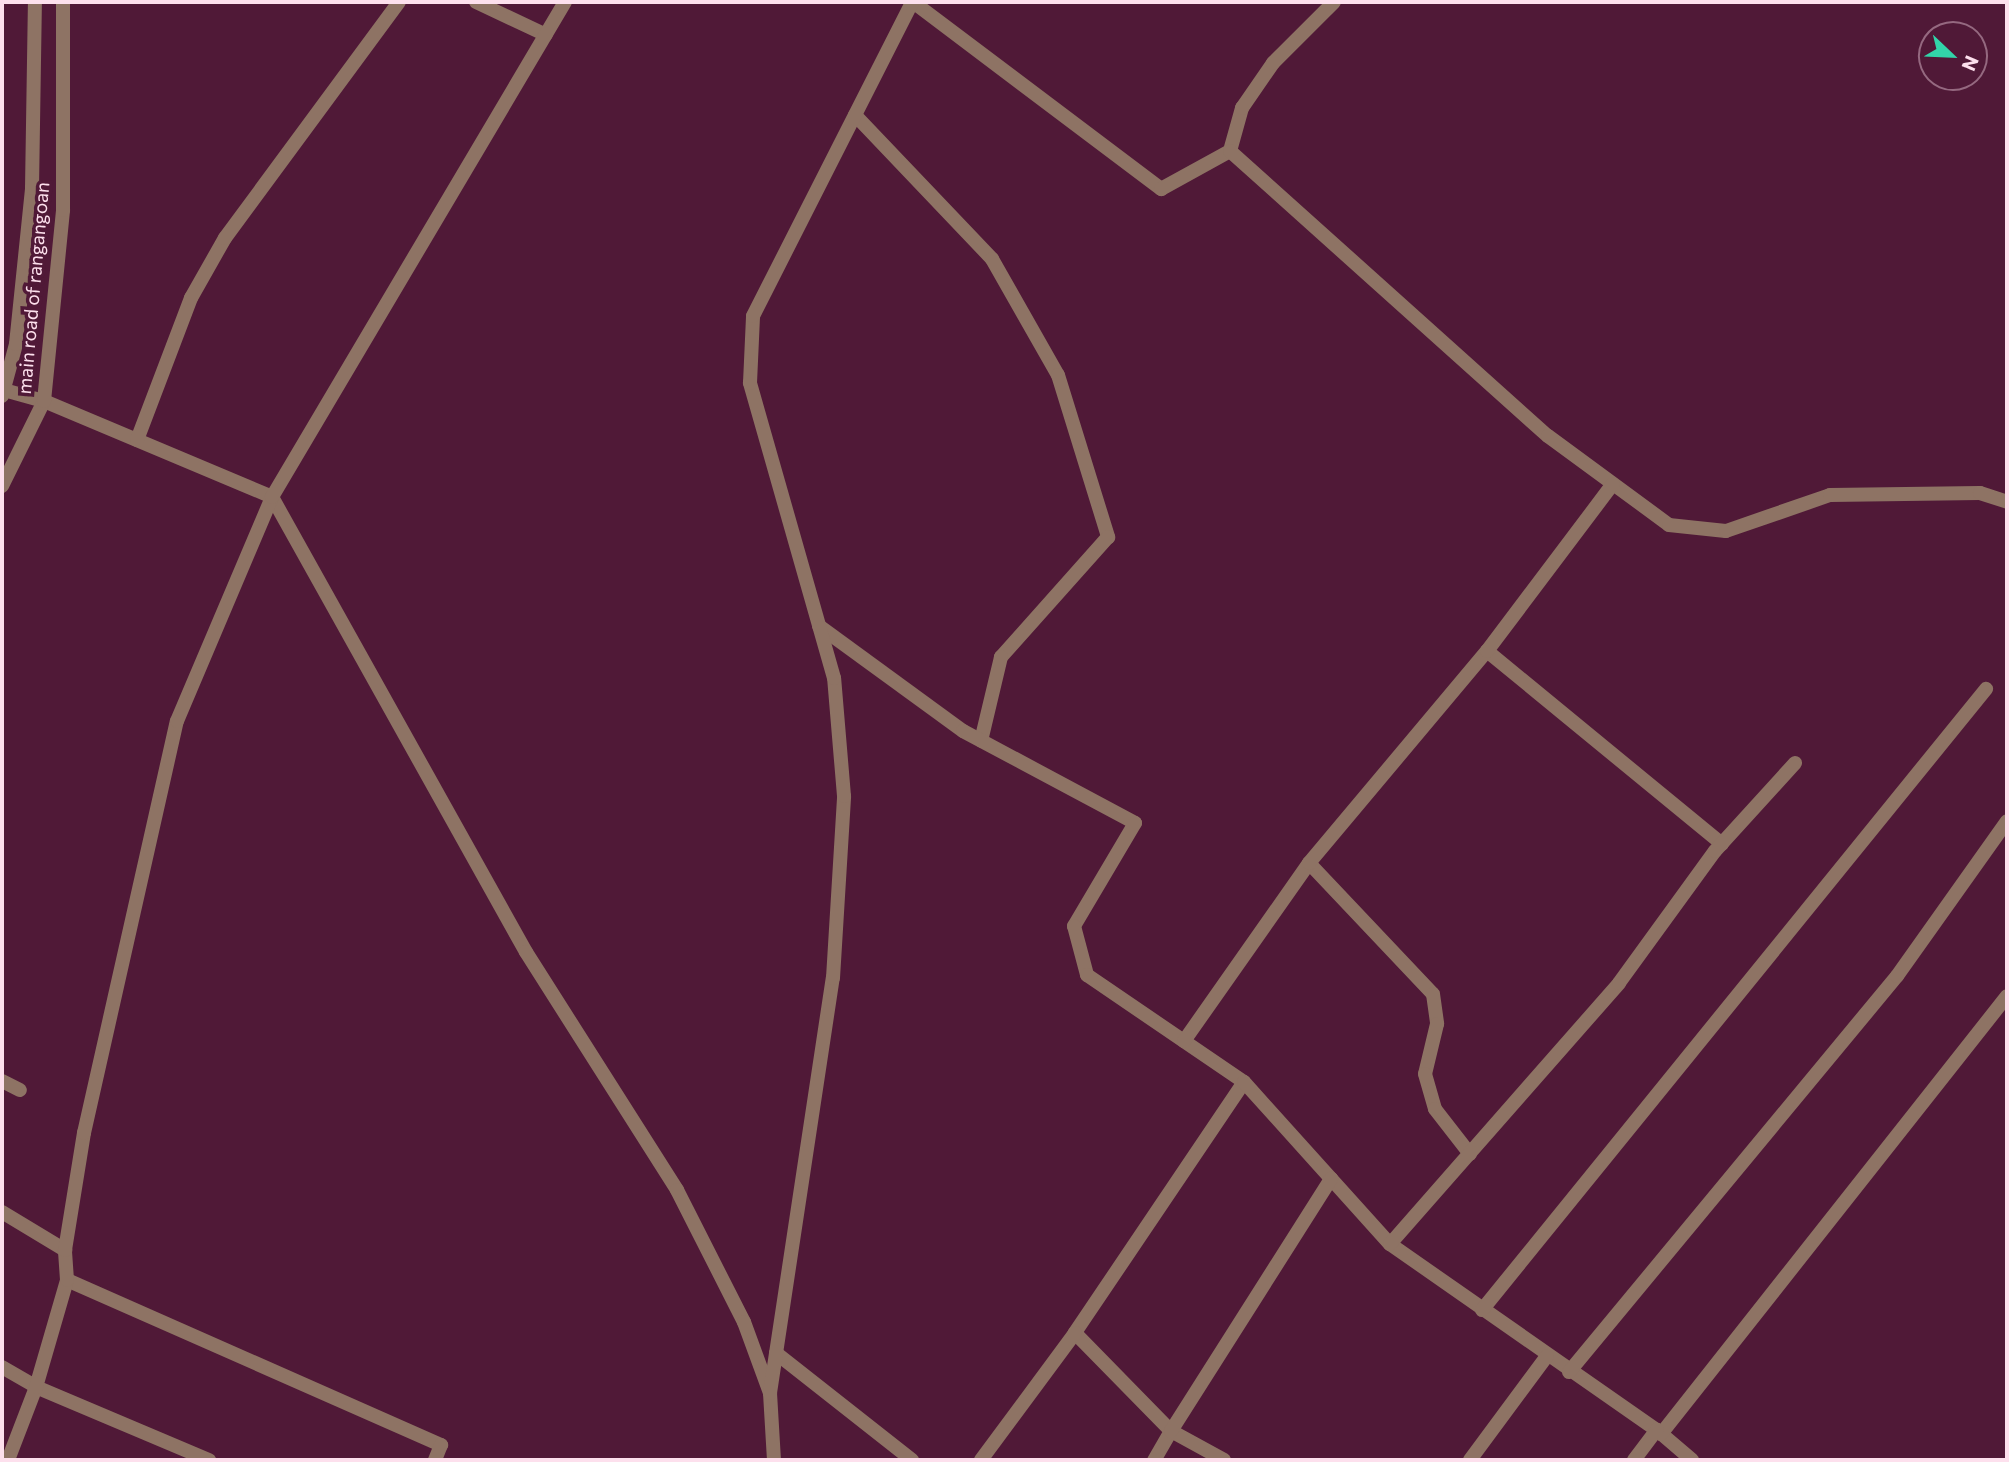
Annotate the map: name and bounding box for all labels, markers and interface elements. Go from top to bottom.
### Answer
north arrow [1918,21,1988,91]
text: N [1958,53,1984,75]
street label: main road of rangangoan [12,181,54,395]

